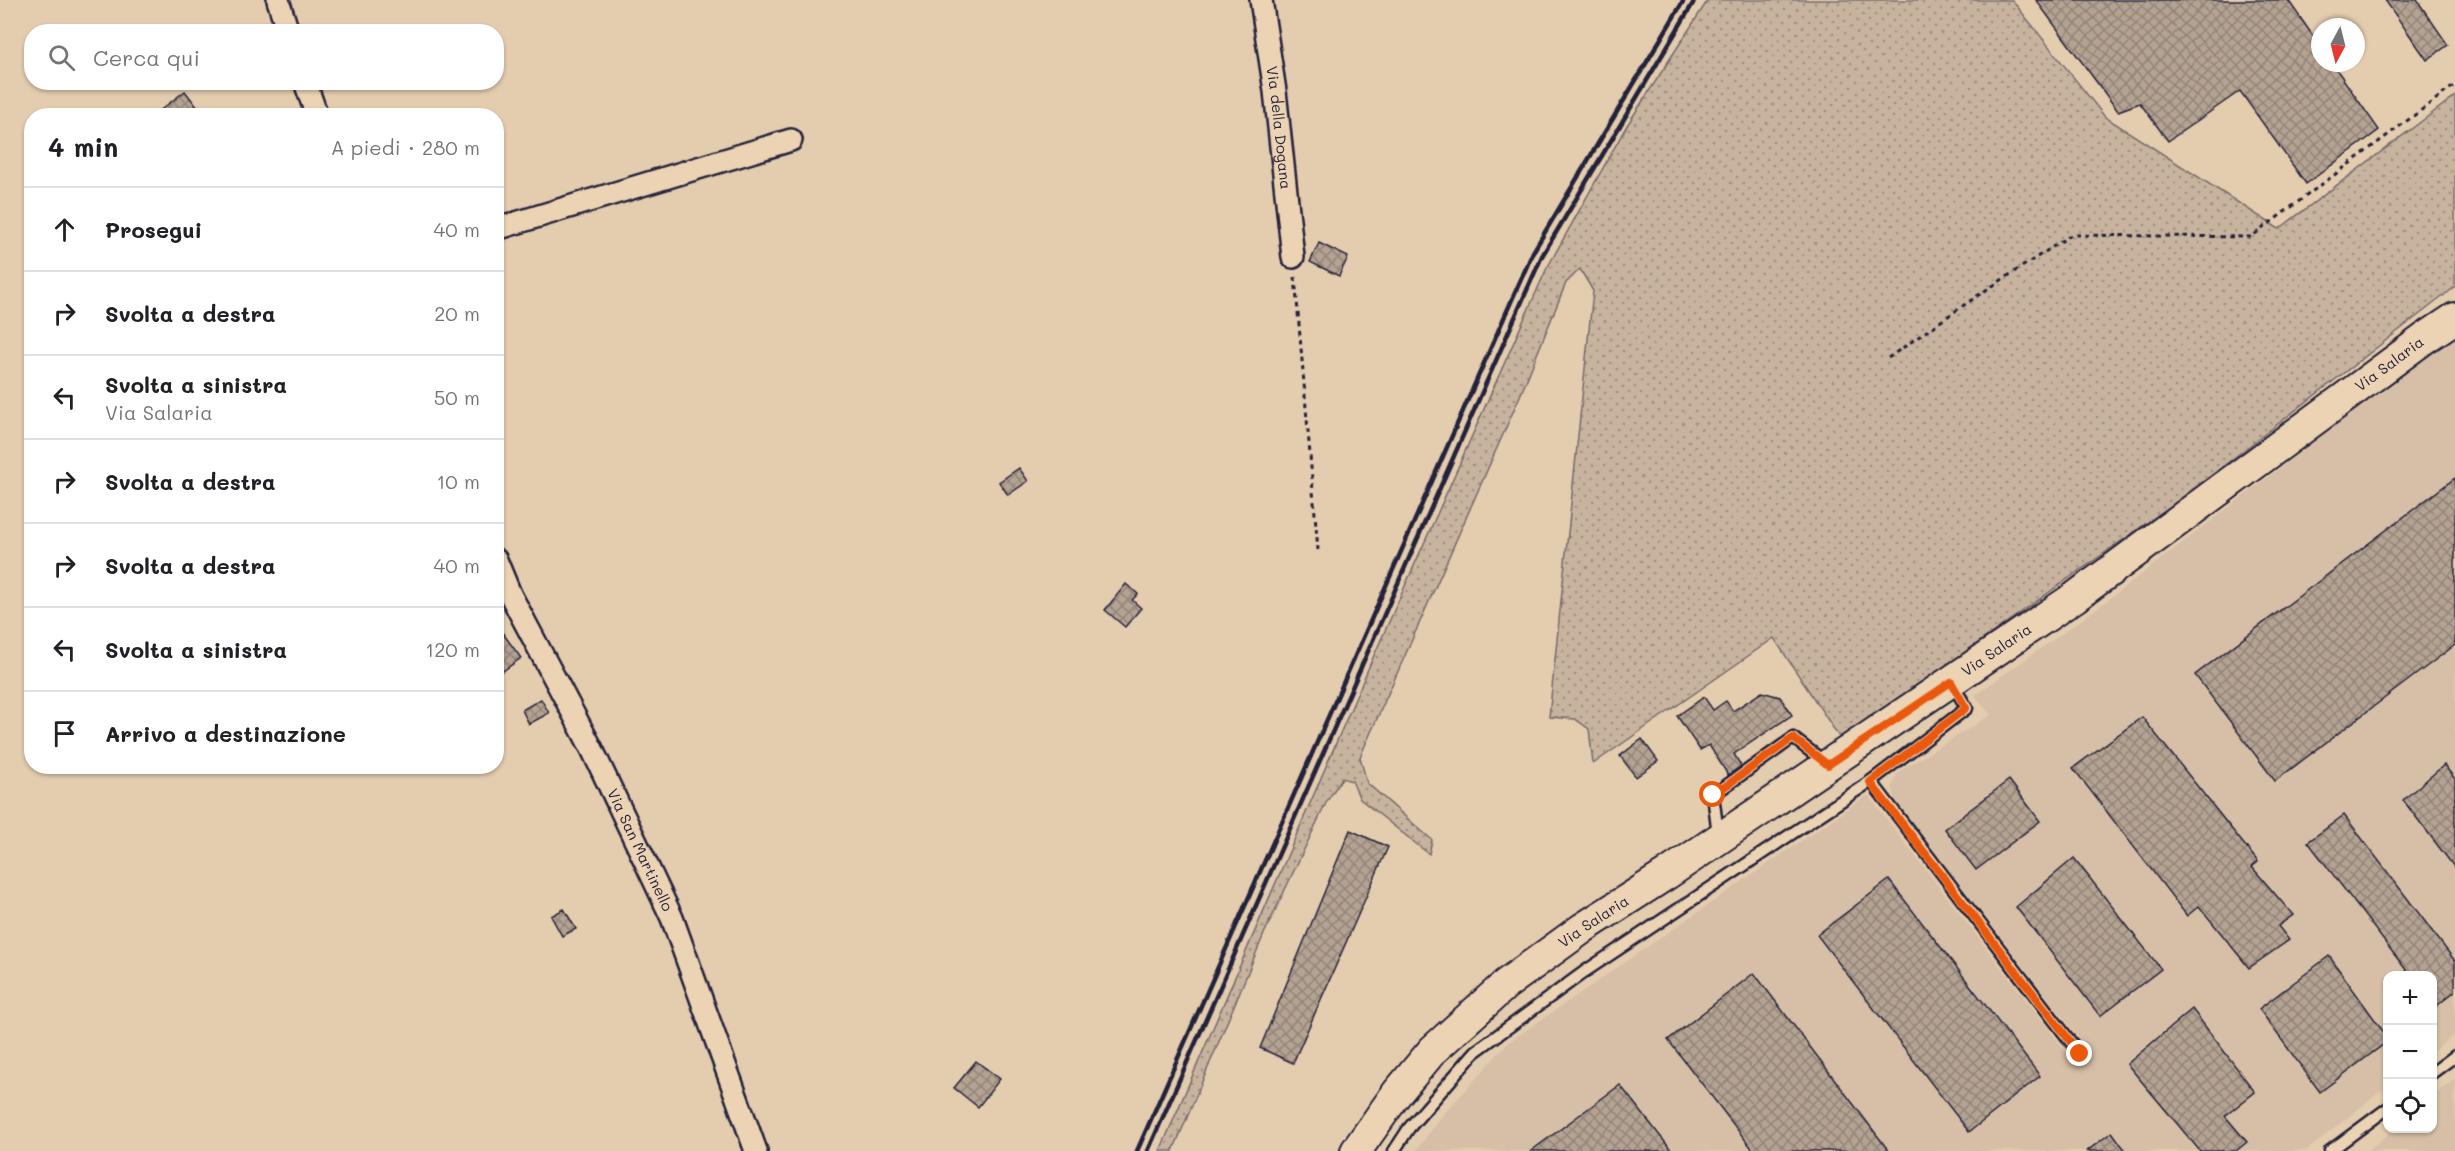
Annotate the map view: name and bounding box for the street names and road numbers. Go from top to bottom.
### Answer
street label: Via della Dogana [1262,65,1297,190]
street label: Via Salaria [2350,331,2427,396]
street label: Via Salaria [1957,618,2035,680]
street label: Via San Martinello [603,785,678,914]
street label: Via Salaria [1554,890,1632,952]

